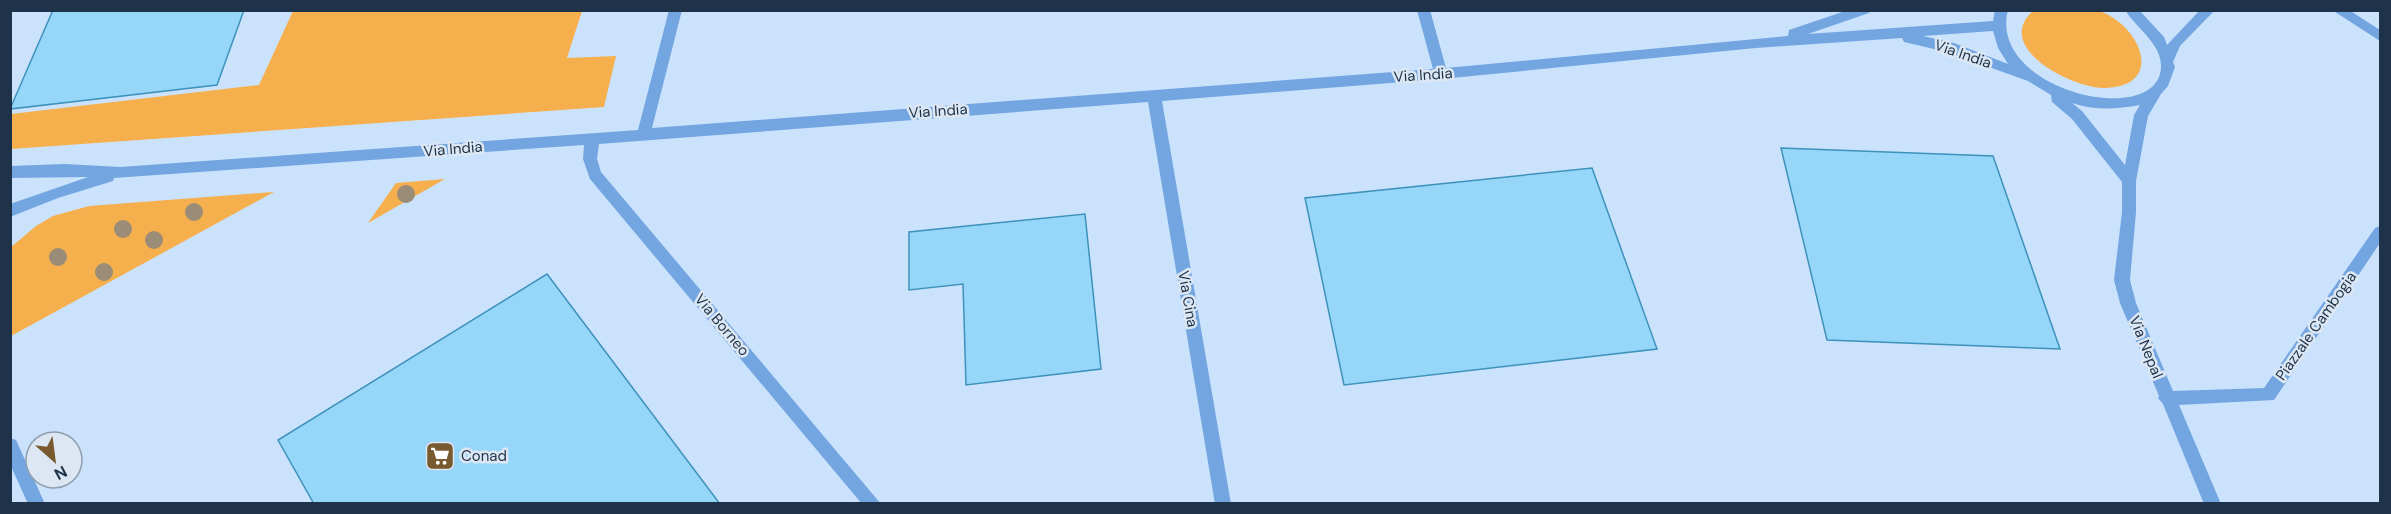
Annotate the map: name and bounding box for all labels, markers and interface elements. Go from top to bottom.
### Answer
street label: Via India [1932,35,1994,73]
street label: Via India [1393,63,1453,87]
street label: Via India [908,99,968,123]
street label: Via India [423,136,483,162]
street label: Piazzale Cambogia [2271,268,2361,384]
street label: Via Cina [1173,269,1203,329]
street label: Via Borneo [690,290,754,360]
street label: Via Nepal [2124,313,2168,381]
north arrow [24,430,84,490]
supermarket icon: Conad [424,440,456,472]
place label: Conad [461,446,507,466]
text: N [51,461,71,485]

